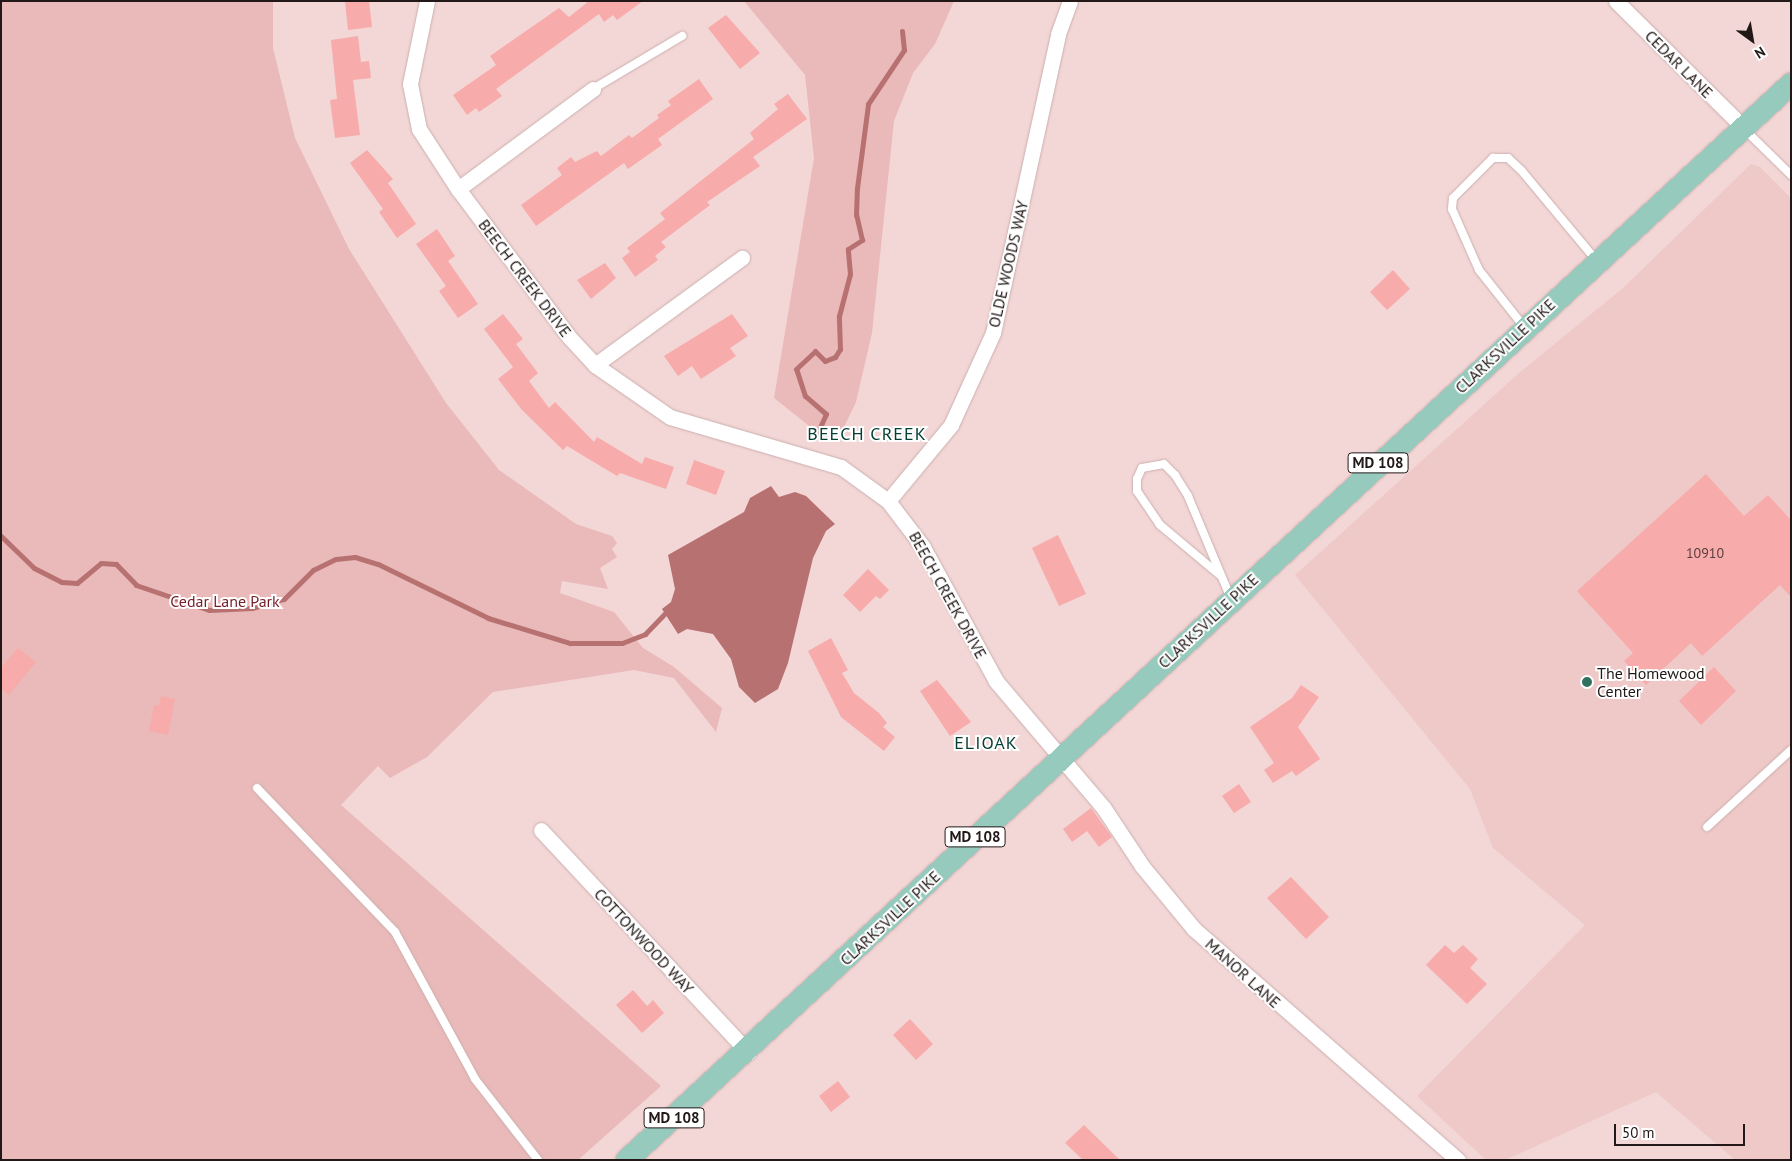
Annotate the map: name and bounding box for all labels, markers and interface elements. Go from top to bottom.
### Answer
north arrow [1727,15,1777,65]
street label: CEDAR LANE [1641,26,1717,102]
text: N [1751,43,1769,63]
street label: OLDE WOODS WAY [984,198,1032,330]
street label: BEECH CREEK DRIVE [474,215,576,341]
street label: CLARKSVILLE PIKE [1451,295,1559,397]
district label: BEECH CREEK [806,423,928,445]
road number: MD 108 [1347,450,1409,476]
street label: BEECH CREEK DRIVE [905,528,991,662]
house number: 10910 [1686,545,1724,561]
street label: CLARKSVILLE PIKE [1154,570,1262,672]
park label: Cedar Lane Park [170,591,280,611]
place label: The Homewood Center [1597,663,1705,701]
marker: The Homewood Center [1581,676,1593,688]
district label: ELIOAK [953,732,1019,754]
road number: MD 108 [944,824,1006,850]
street label: CLARKSVILLE PIKE [836,867,944,969]
street label: COTTONWOOD WAY [590,884,698,998]
street label: MANOR LANE [1201,934,1285,1012]
road number: MD 108 [643,1106,705,1130]
scale bar [1617,1114,1748,1146]
text: 50 m [1622,1123,1655,1142]

